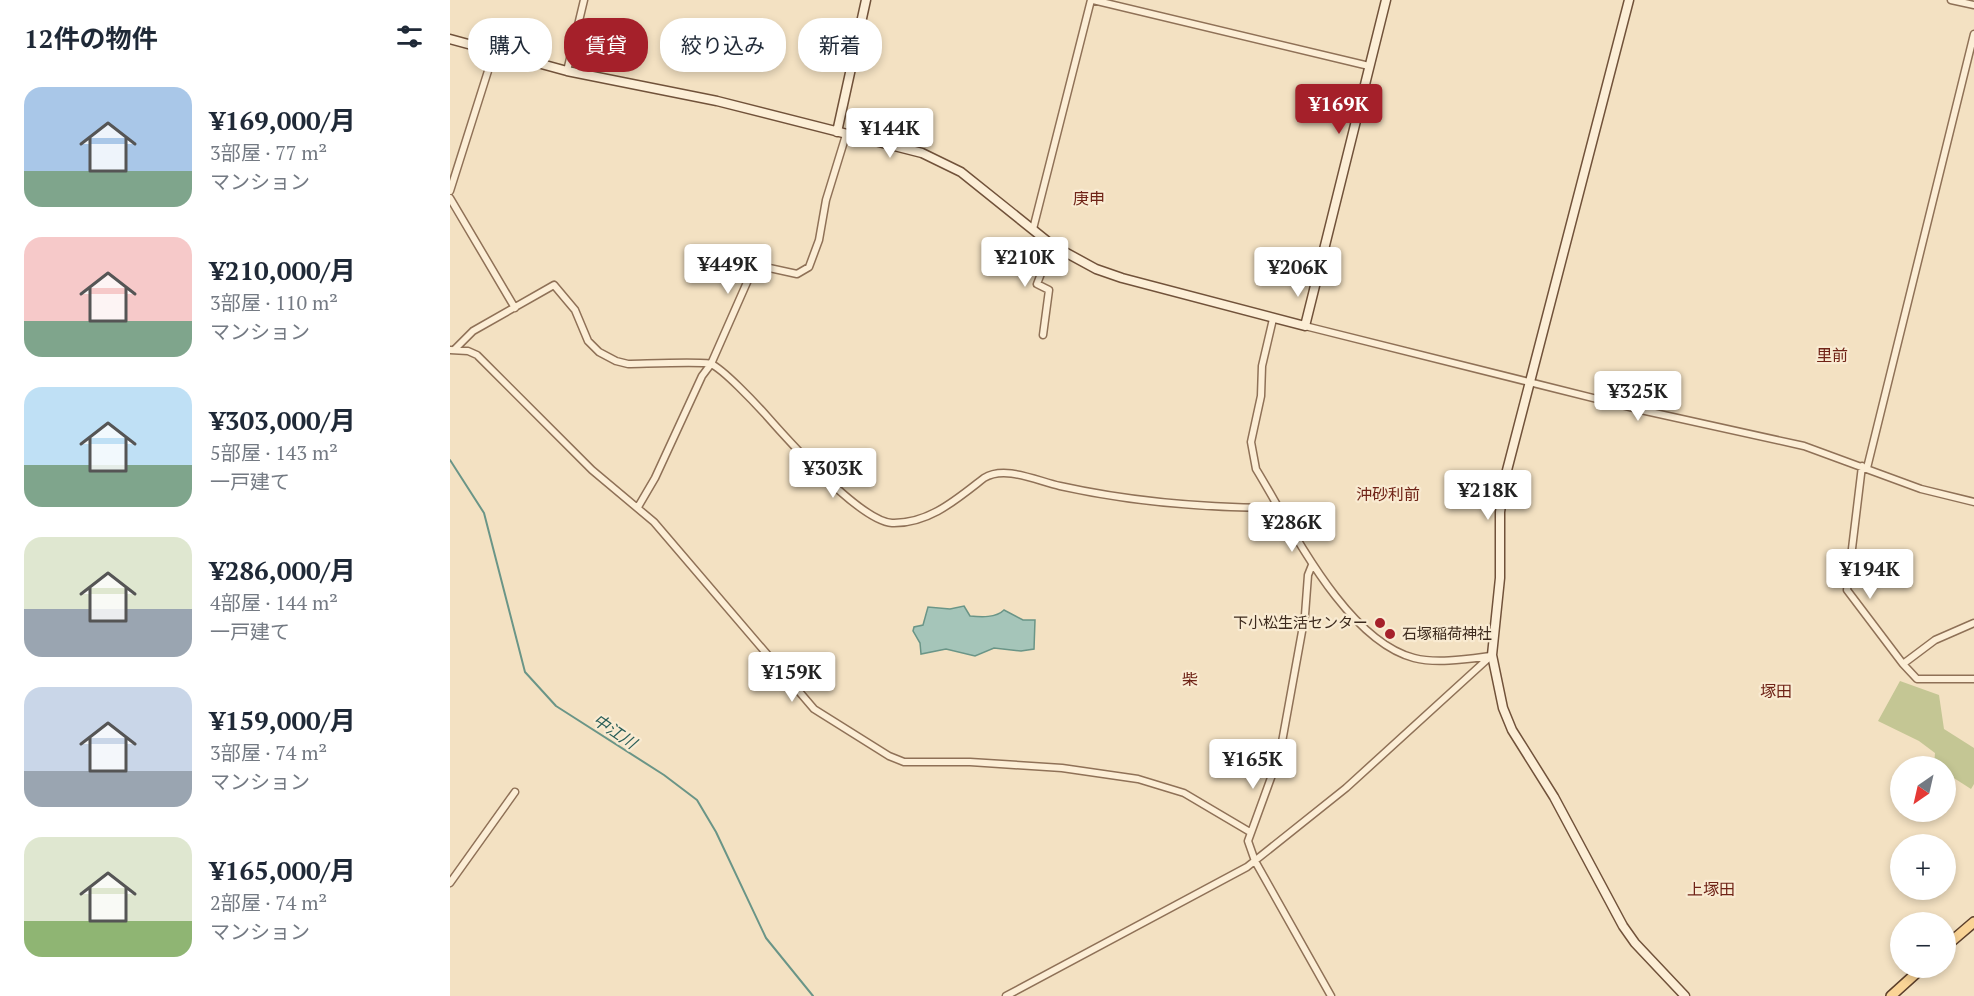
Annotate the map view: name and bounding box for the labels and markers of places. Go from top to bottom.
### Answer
pin: ¥169K [1297,84,1381,135]
pin: ¥144K [848,108,932,159]
pin: ¥210K [983,237,1067,288]
pin: ¥449K [686,244,770,295]
pin: ¥206K [1256,247,1340,298]
pin: ¥325K [1596,371,1680,422]
pin: ¥303K [791,448,875,499]
pin: ¥218K [1446,470,1530,521]
pin: ¥286K [1250,502,1334,553]
pin: ¥194K [1828,549,1912,600]
place label: 下小松生活センター [1233,612,1368,632]
marker: 下小松生活センター [1373,616,1387,630]
place label: 石塚稲荷神社 [1402,623,1492,643]
marker: 石塚稲荷神社 [1383,627,1397,641]
pin: ¥159K [750,652,834,703]
pin: ¥165K [1211,739,1295,790]

